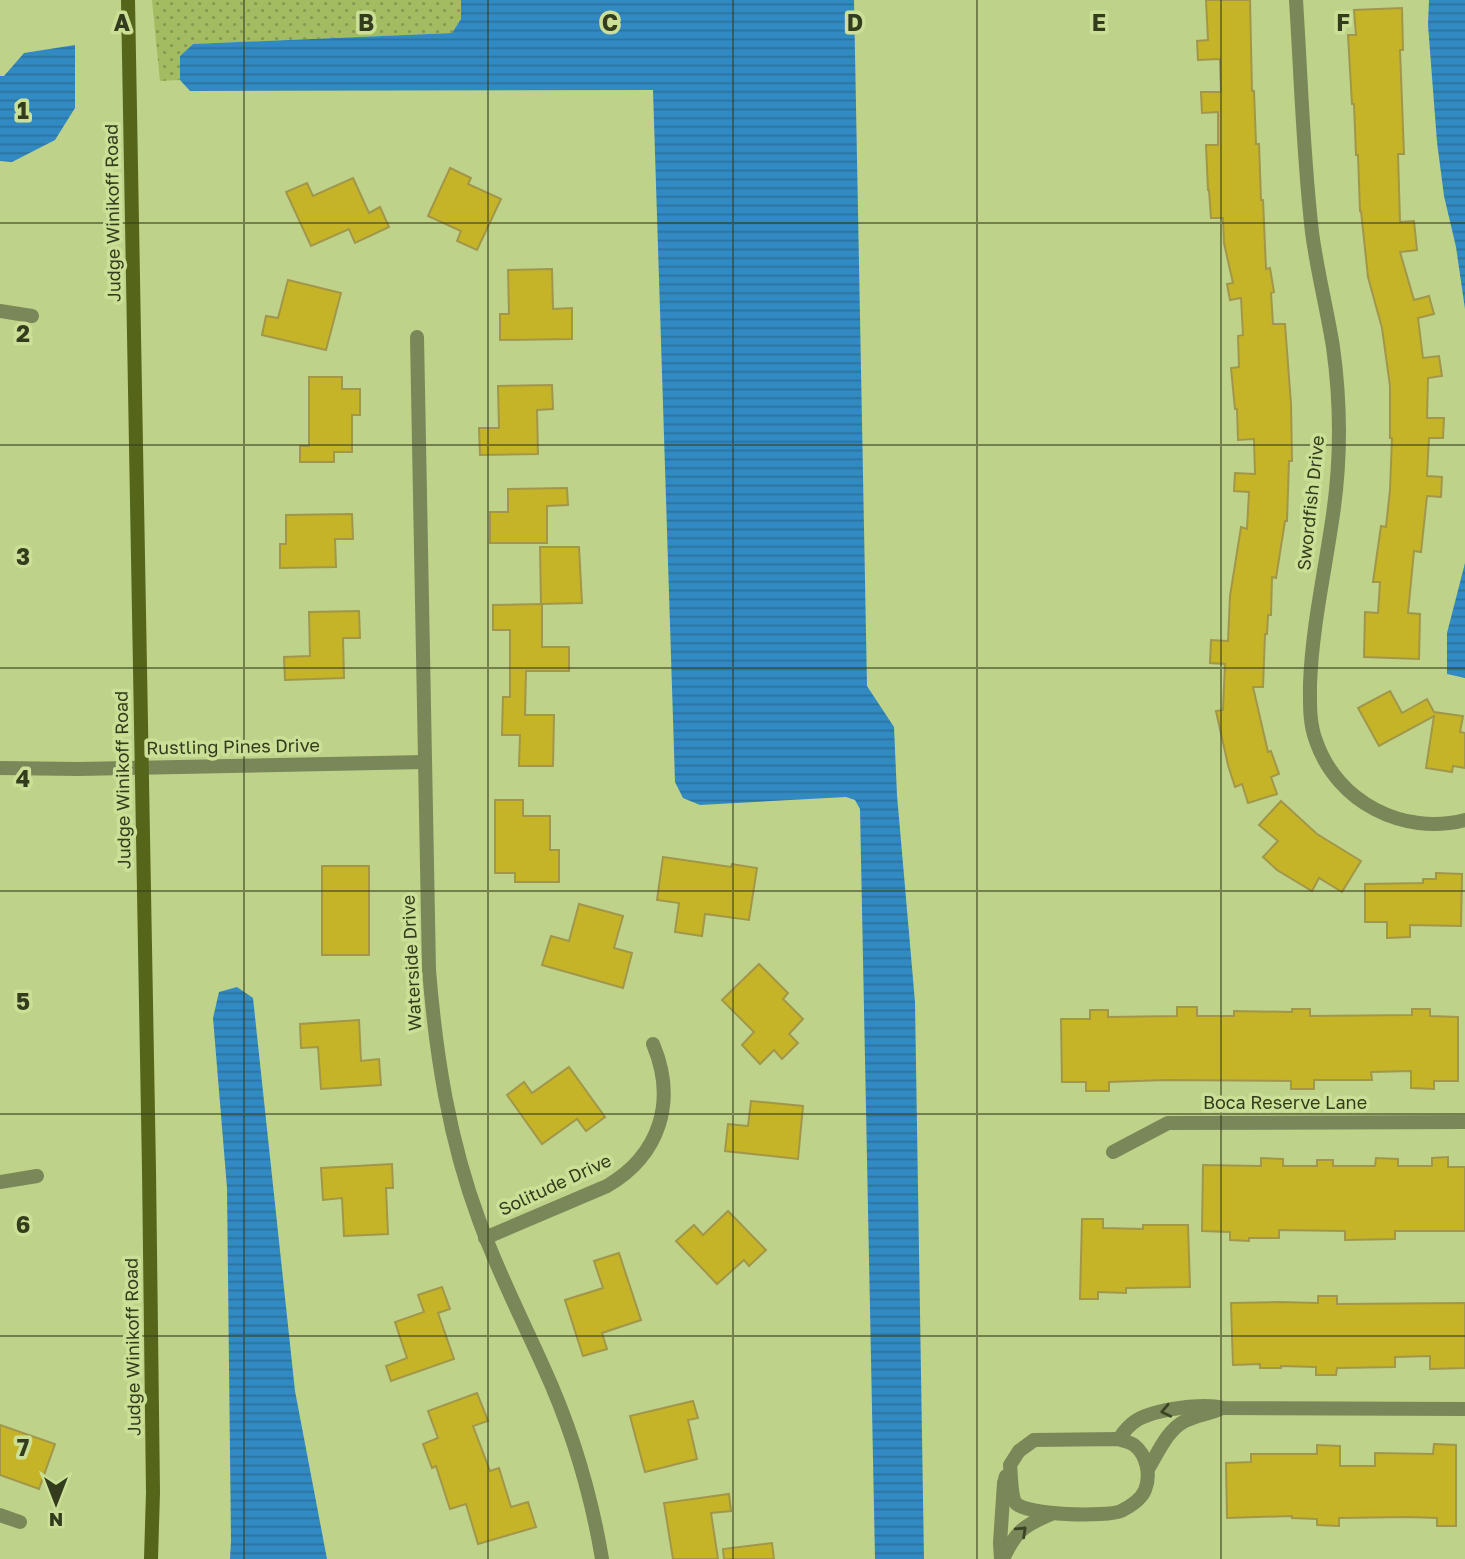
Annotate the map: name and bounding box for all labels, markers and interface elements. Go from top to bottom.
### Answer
text: A [114,8,131,36]
text: B [358,8,374,36]
text: C [602,8,618,36]
text: D [847,8,863,36]
text: E [1092,8,1106,36]
text: F [1336,8,1350,36]
text: 1 [17,96,29,124]
street label: Judge Winikoff Road [99,124,125,302]
text: 2 [16,319,30,347]
street label: Swordfish Drive [1292,434,1328,571]
text: 3 [16,542,30,570]
street label: Judge Winikoff Road [109,691,135,869]
street label: Rustling Pines Drive [146,733,320,759]
text: 4 [16,764,30,792]
street label: Waterside Drive [396,894,426,1032]
text: 5 [16,987,30,1015]
street label: Boca Reserve Lane [1203,1091,1367,1113]
street label: Solitude Drive [495,1148,614,1220]
text: 6 [16,1210,30,1238]
street label: Judge Winikoff Road [119,1258,145,1436]
one-way arrow [1160,1403,1172,1418]
text: 7 [17,1433,29,1461]
north arrow [21,1468,91,1538]
text: N [49,1509,63,1532]
one-way arrow [1014,1527,1027,1539]

